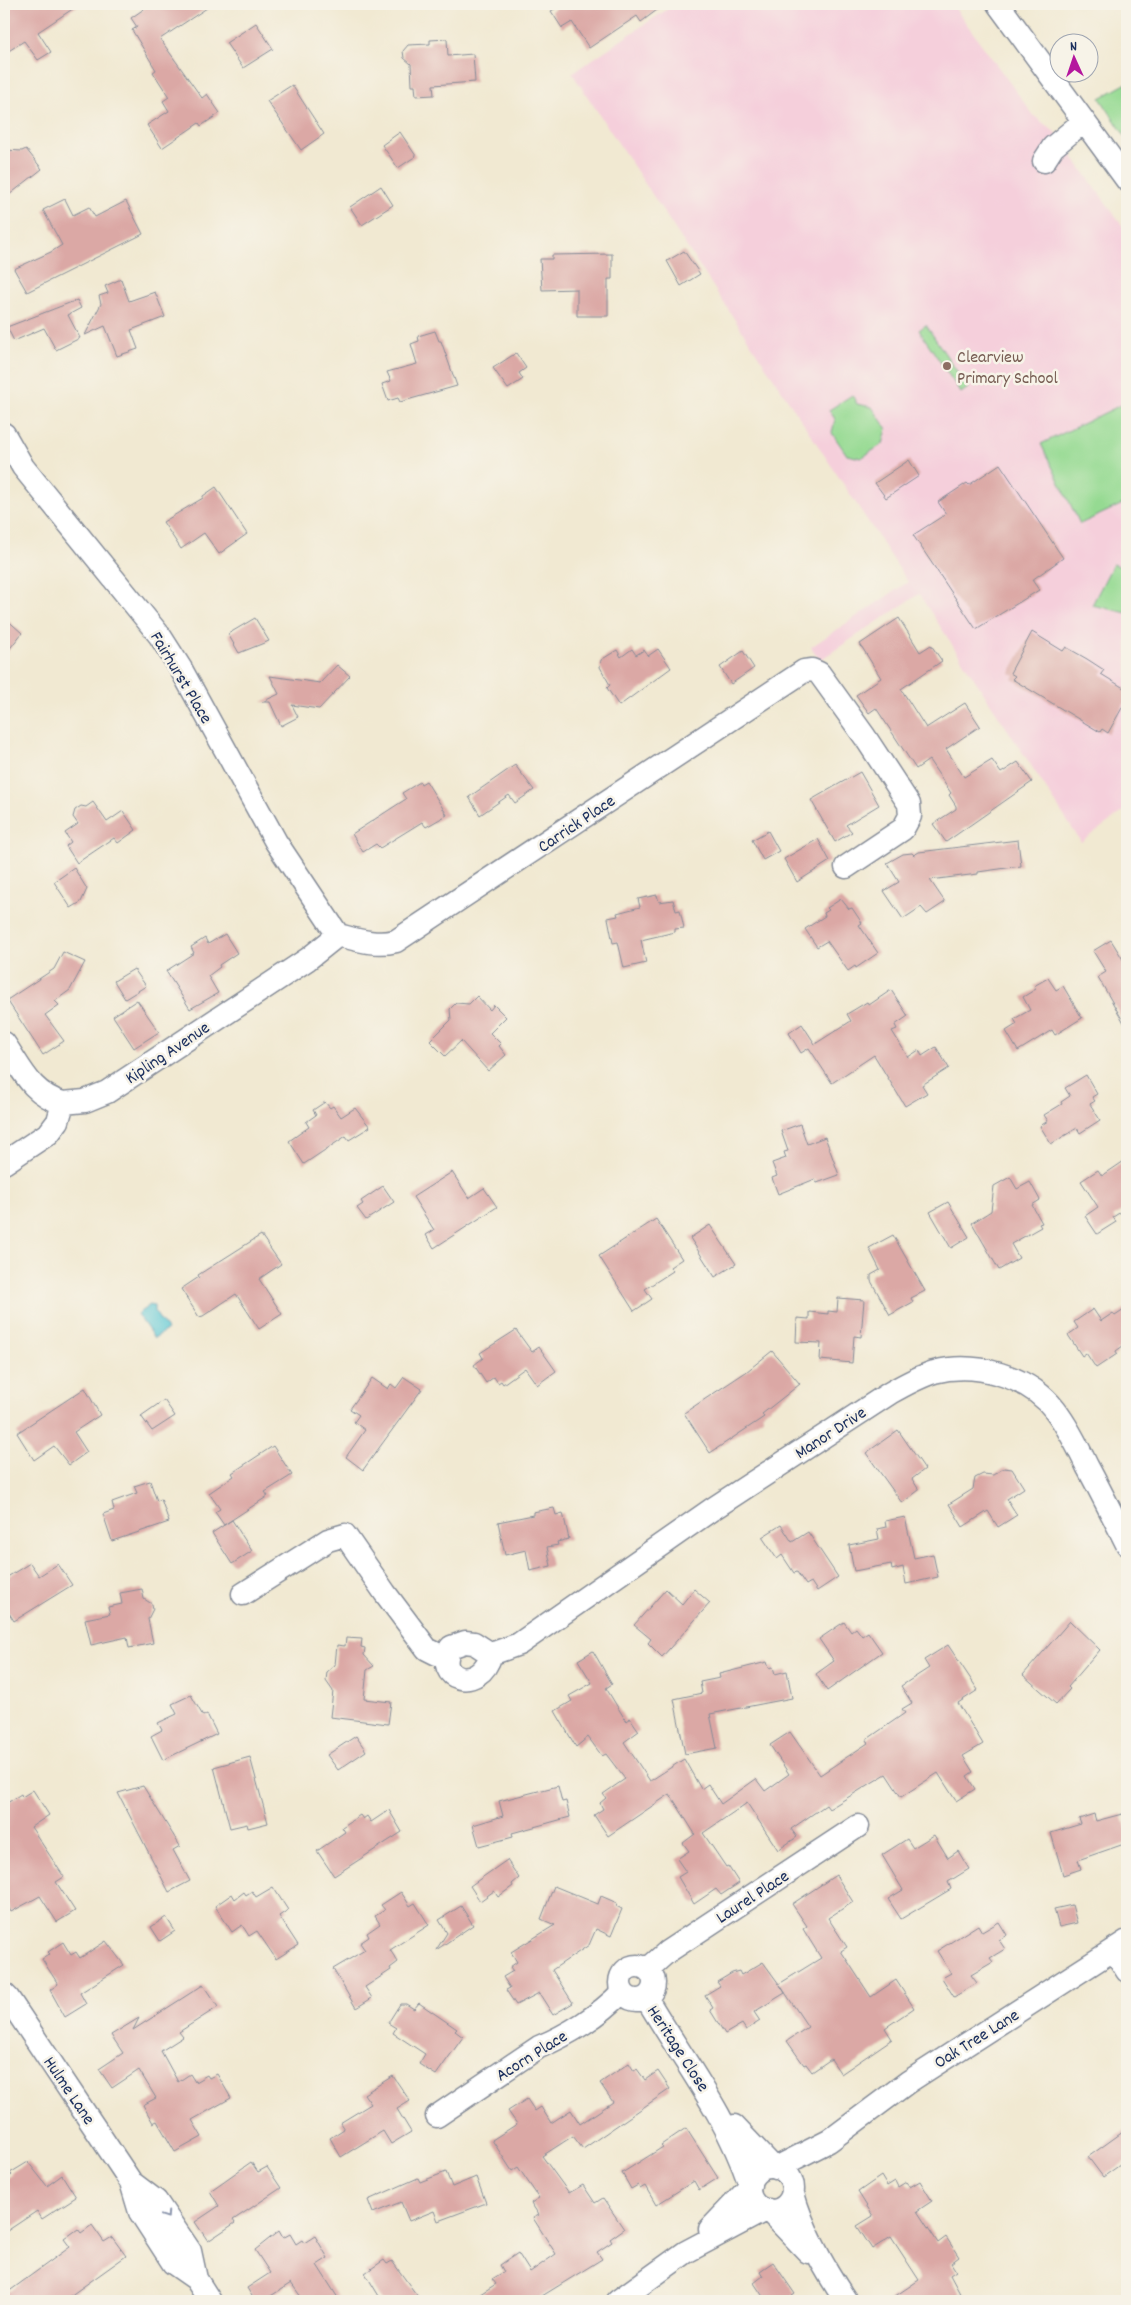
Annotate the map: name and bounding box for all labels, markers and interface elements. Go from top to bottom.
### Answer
north arrow [1048,32,1098,82]
text: N [1069,37,1077,57]
place label: Clearview Primary School [957,346,1058,392]
marker: Clearview Primary School [941,360,953,372]
street label: Fairhurst Place [142,627,217,729]
street label: Carrick Place [534,790,621,860]
street label: Kipling Avenue [121,1017,216,1092]
street label: Manor Drive [791,1402,872,1467]
street label: Laurel Place [712,1865,795,1931]
street label: Heritage Close [640,2001,714,2098]
street label: Oak Tree Lane [930,2004,1025,2076]
street label: Acorn Place [492,2025,573,2089]
street label: Hulme Lane [36,2052,100,2131]
one-way arrow [159,2210,169,2219]

